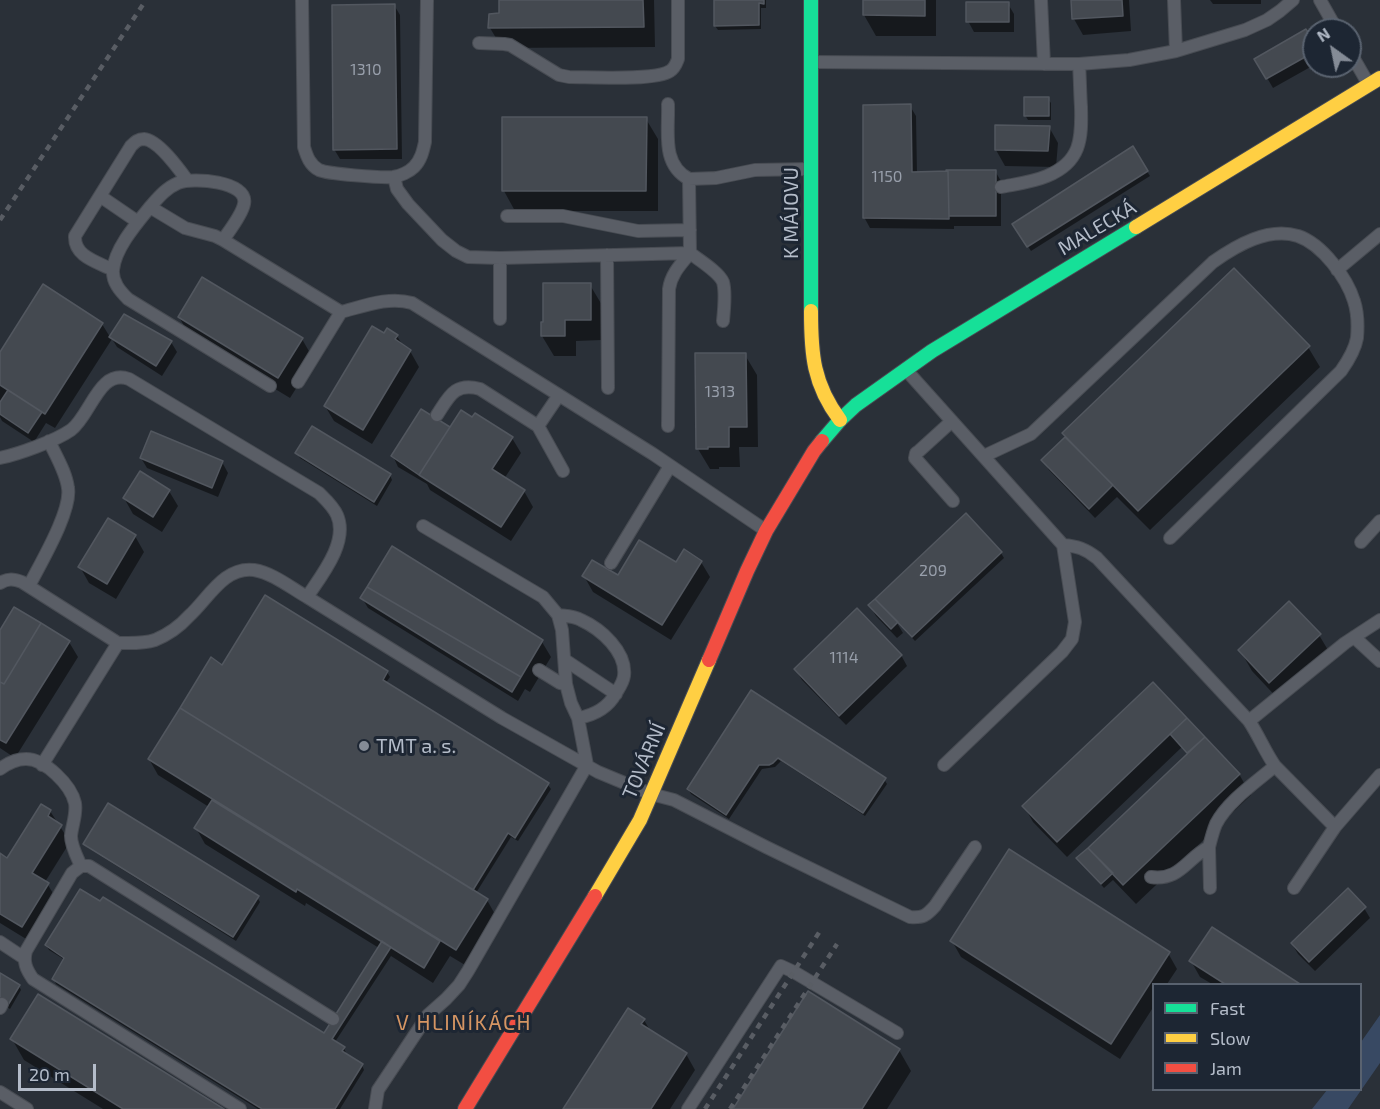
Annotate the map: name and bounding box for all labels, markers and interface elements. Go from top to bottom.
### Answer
north arrow [1302,18,1362,78]
text: N [1313,23,1333,45]
house number: 1310 [350,60,382,80]
street label: K MÁJOVU [779,167,803,259]
house number: 1150 [872,167,902,187]
street label: MALECKÁ [1054,195,1140,261]
house number: 1313 [705,382,735,402]
house number: 209 [919,561,947,581]
house number: 1114 [830,648,858,668]
street label: TOVÁRNÍ [617,719,671,803]
place label: TMT a. s. [376,734,456,758]
marker: TMT a. s. [357,739,371,753]
legend [1152,983,1362,1091]
text: Fast [1210,997,1245,1019]
district label: V HLINÍKÁCH [396,1010,532,1036]
text: Slow [1210,1027,1250,1049]
scale bar [21,1052,99,1090]
text: Jam [1210,1057,1242,1079]
text: 20 m [29,1063,70,1085]

